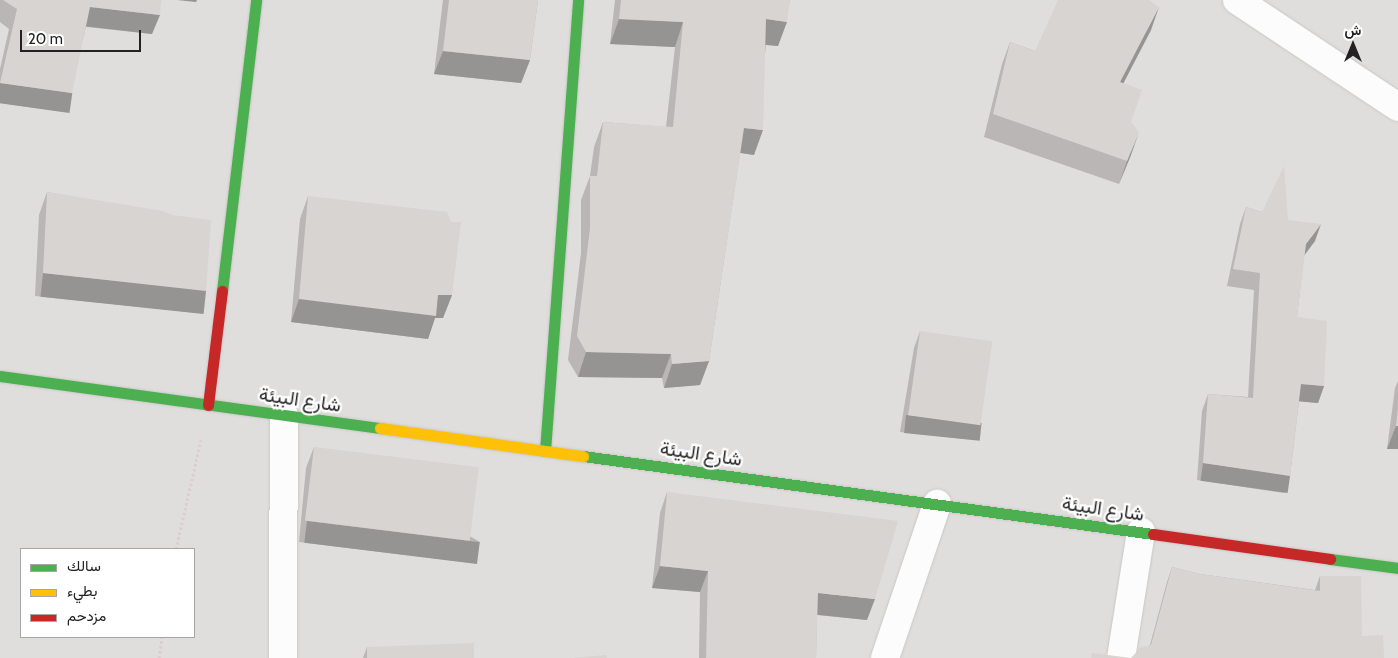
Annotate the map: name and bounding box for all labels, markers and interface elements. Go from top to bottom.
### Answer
scale bar [22,20,144,52]
north arrow [1328,20,1378,70]
text: ش [1345,21,1361,39]
text: 20 m [28,30,63,48]
street label: شارع البيئة [258,383,342,417]
street label: شارع البيئة [659,437,743,471]
street label: شارع البيئة [1061,492,1145,526]
legend [20,548,195,638]
text: سالك [67,557,101,575]
text: بطيء [67,582,97,600]
text: مزدحم [67,607,106,625]

